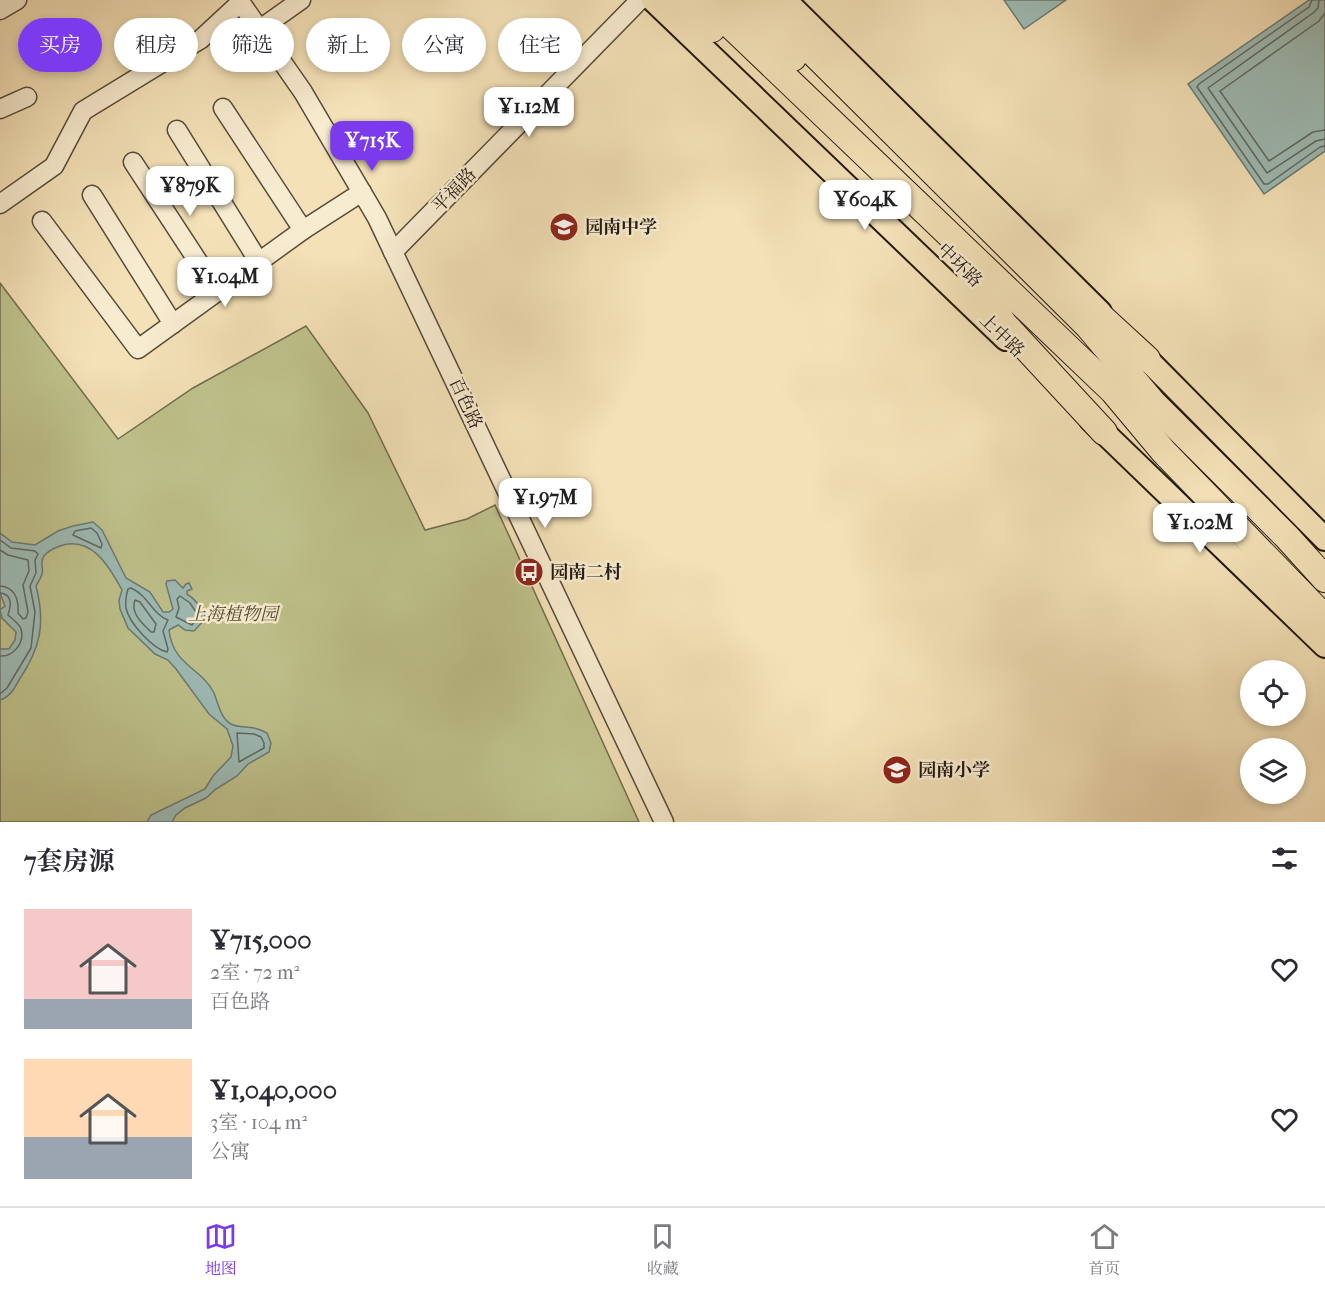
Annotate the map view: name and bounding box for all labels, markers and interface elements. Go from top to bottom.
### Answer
chip: 买房 [18,18,102,72]
chip: 租房 [114,18,198,72]
chip: 筛选 [210,18,294,72]
chip: 新上 [306,18,390,72]
chip: 公寓 [402,18,486,72]
chip: 住宅 [498,18,582,72]
pin: ¥1.12M [480,87,578,138]
text: ¥1.12M [498,95,560,118]
pin: ¥715K [330,121,414,172]
text: ¥715K [344,129,400,152]
street label: 平福路 [428,164,481,217]
pin: ¥879K [148,166,232,217]
text: ¥879K [160,174,220,197]
pin: ¥604K [823,180,907,231]
text: ¥604K [833,188,897,211]
school or university icon: 园南中学 [548,211,580,243]
place label: 园南中学 [585,217,657,238]
street label: 中环路 [933,239,986,292]
pin: ¥1.04M [176,257,274,308]
text: ¥1.04M [191,265,259,288]
street label: 上中路 [975,309,1028,362]
street label: 百色路 [445,374,486,432]
pin: ¥1.97M [496,478,594,529]
text: ¥1.97M [513,486,577,509]
pin: ¥1.02M [1151,503,1249,554]
text: ¥1.02M [1167,511,1233,534]
bus stop icon: 园南二村 [513,556,545,588]
place label: 园南二村 [550,562,622,583]
park label: 上海植物园 [188,604,281,625]
map controls [1240,660,1306,804]
button: locate [1240,660,1306,726]
button: layers [1240,738,1306,804]
school or university icon: 园南小学 [881,754,913,786]
place label: 园南小学 [918,760,990,781]
icon: filters [1268,842,1301,875]
text: 7套房源 [24,846,115,877]
text: ¥715,000 [210,925,312,956]
icon: home [72,933,144,1005]
icon: heart [1268,953,1301,986]
text: 2室 · 72 m² [210,961,299,984]
text: 百色路 [210,990,270,1013]
text: ¥1,040,000 [210,1075,337,1106]
icon: home [72,1083,144,1155]
icon: heart [1268,1103,1301,1136]
text: 3室 · 104 m² [210,1111,307,1134]
text: 公寓 [210,1140,250,1163]
tab: 地图 [204,1220,237,1279]
tab: 收藏 [646,1220,679,1279]
tab: 首页 [1088,1220,1121,1279]

